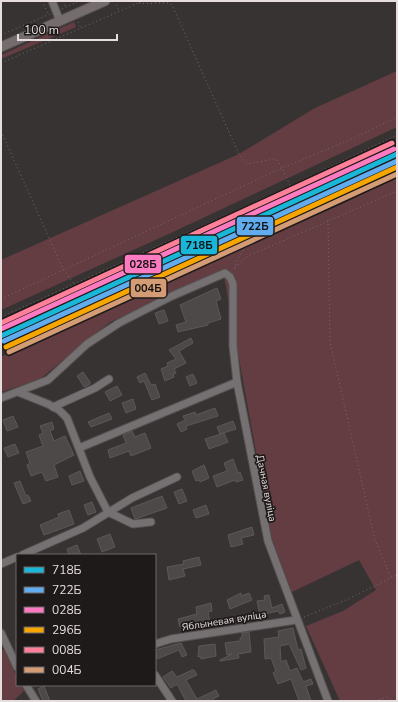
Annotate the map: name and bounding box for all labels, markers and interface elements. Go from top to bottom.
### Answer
scale bar [18,16,117,42]
text: 100 m [24,22,59,38]
line badge: 722Б [236,216,274,236]
text: 722Б [241,219,269,234]
line badge: 718Б [180,235,218,255]
text: 718Б [185,238,213,253]
line badge: 028Б [124,254,162,274]
text: 028Б [129,257,157,272]
line badge: 004Б [130,278,167,298]
text: 004Б [134,281,162,296]
street label: Дачная вуліца [253,454,279,523]
legend [16,554,156,686]
text: 718Б [52,562,82,578]
text: 722Б [52,582,82,598]
text: 028Б [52,602,82,618]
street label: Яблыневая вуліца [181,607,267,635]
text: 296Б [52,622,82,638]
text: 008Б [52,642,82,658]
text: 004Б [52,662,82,678]

